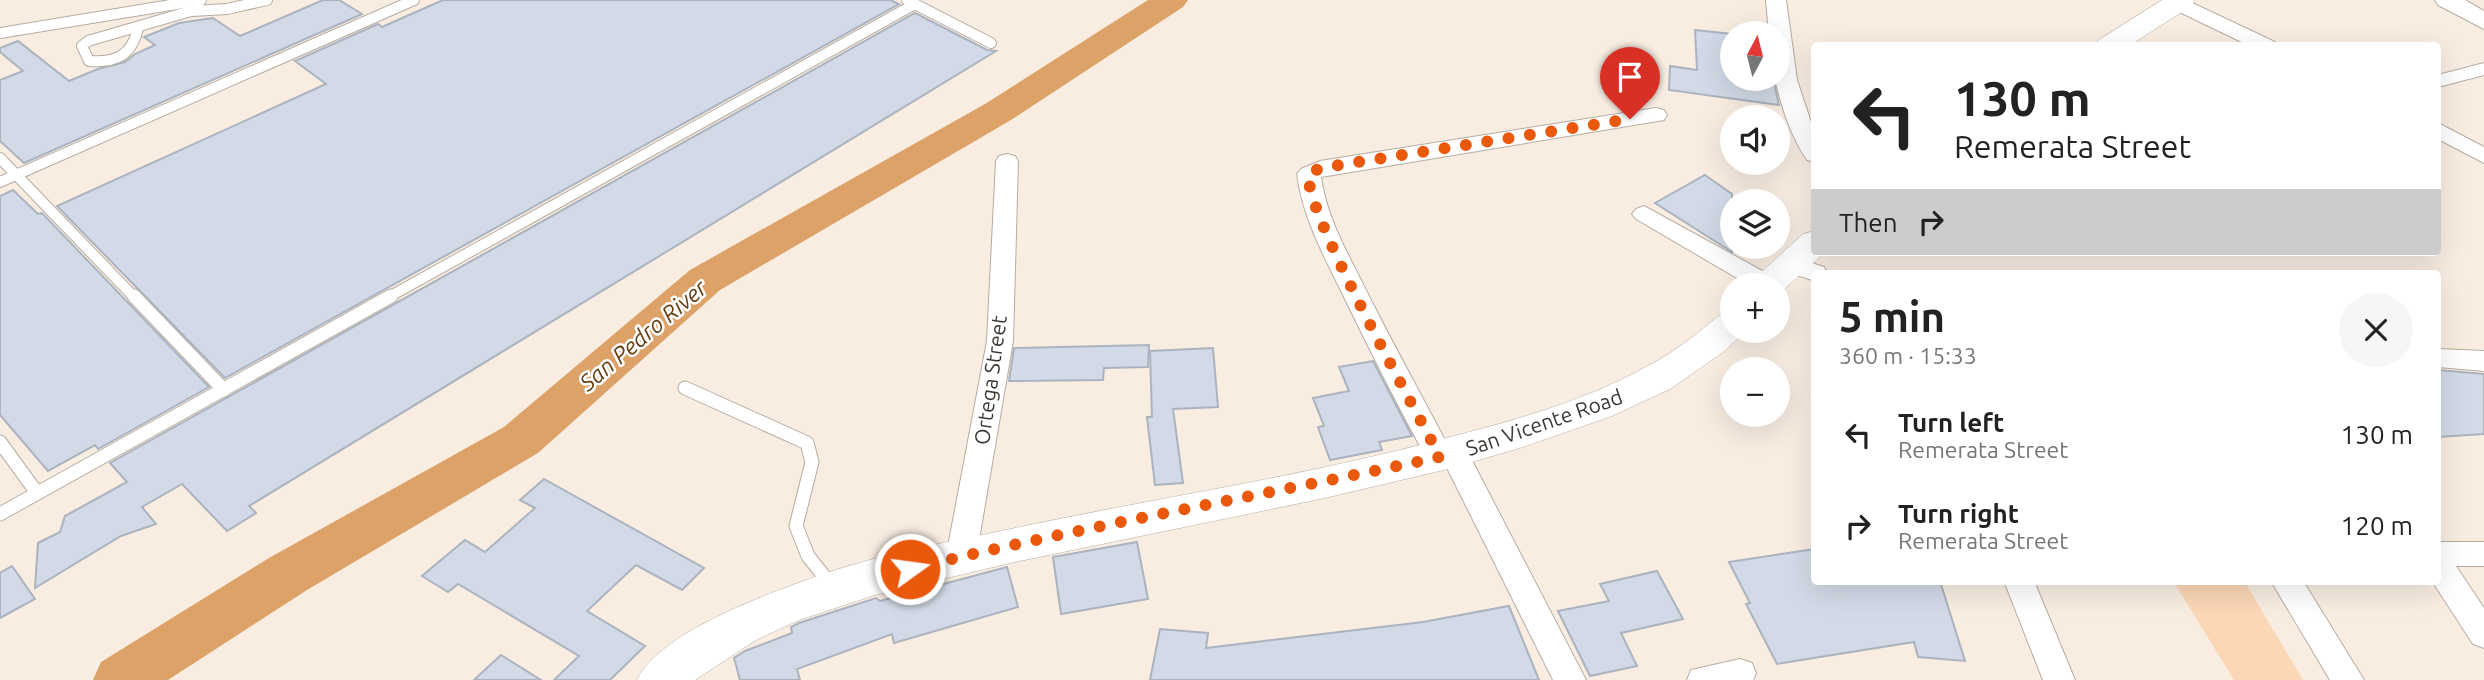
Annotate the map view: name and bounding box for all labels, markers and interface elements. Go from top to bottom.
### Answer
north arrow [1720,21,1790,91]
map controls [1720,21,1790,427]
pin [1600,47,1660,119]
icon: arrive [1611,58,1649,96]
icon: left [1839,70,1930,161]
text: 130 m [1954,70,2091,125]
button: sound [1720,105,1790,175]
text: Remerata Street [1954,128,2191,164]
button: layers [1720,189,1790,259]
icon: right [1912,203,1950,241]
text: Then [1839,208,1898,237]
button: + [1720,273,1790,343]
water label: San Pedro River [574,274,712,396]
text: 5 min [1839,293,1945,340]
button: close [2339,293,2413,367]
street label: Ortega Street [969,314,1011,446]
text: 360 m · 15:33 [1839,343,1977,368]
button: − [1720,357,1790,427]
street label: San Vicente Road [1463,384,1625,460]
text: Turn left [1898,408,2004,437]
icon: left [1839,416,1877,454]
text: 130 m [2341,420,2413,449]
text: Remerata Street [1898,437,2068,462]
text: Turn right [1898,499,2019,528]
icon: right [1839,507,1877,545]
text: 120 m [2341,511,2413,540]
text: Remerata Street [1898,528,2068,553]
position arrow [873,532,947,606]

